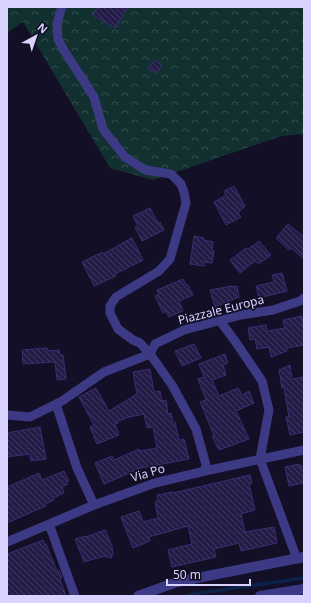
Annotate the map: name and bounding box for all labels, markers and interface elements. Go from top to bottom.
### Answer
north arrow [16,16,56,56]
text: N [34,19,51,37]
street label: Piazzale Europa [176,291,266,328]
street label: Via Po [129,459,167,486]
scale bar [167,561,250,587]
text: 50 m [173,566,201,583]

